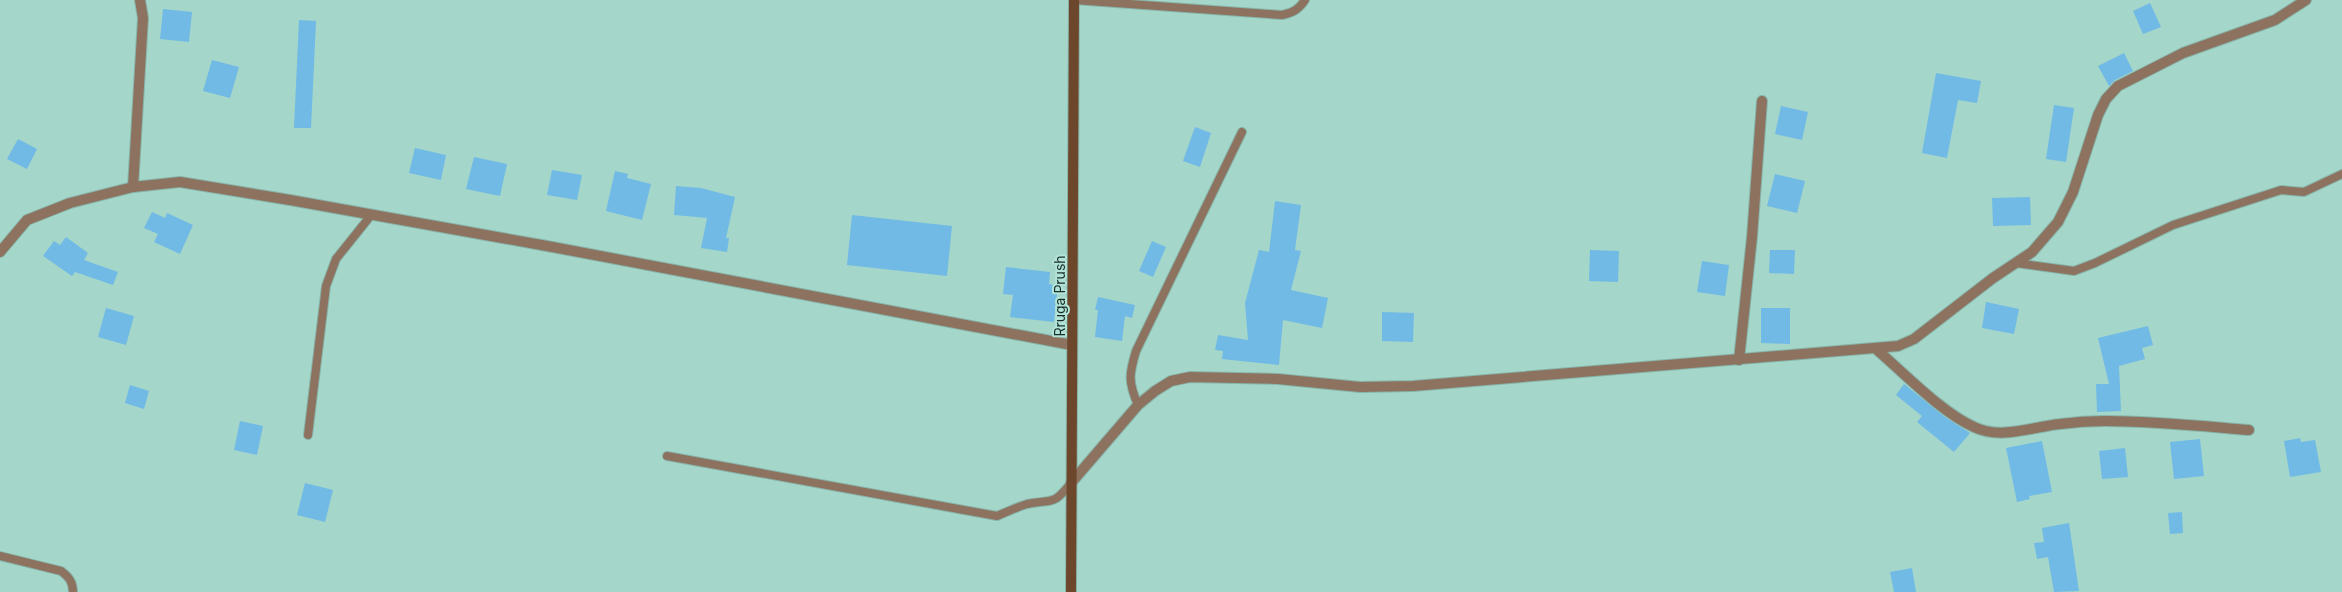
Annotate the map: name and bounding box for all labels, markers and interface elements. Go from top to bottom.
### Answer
street label: Rruga Prush [1051,255,1068,337]

